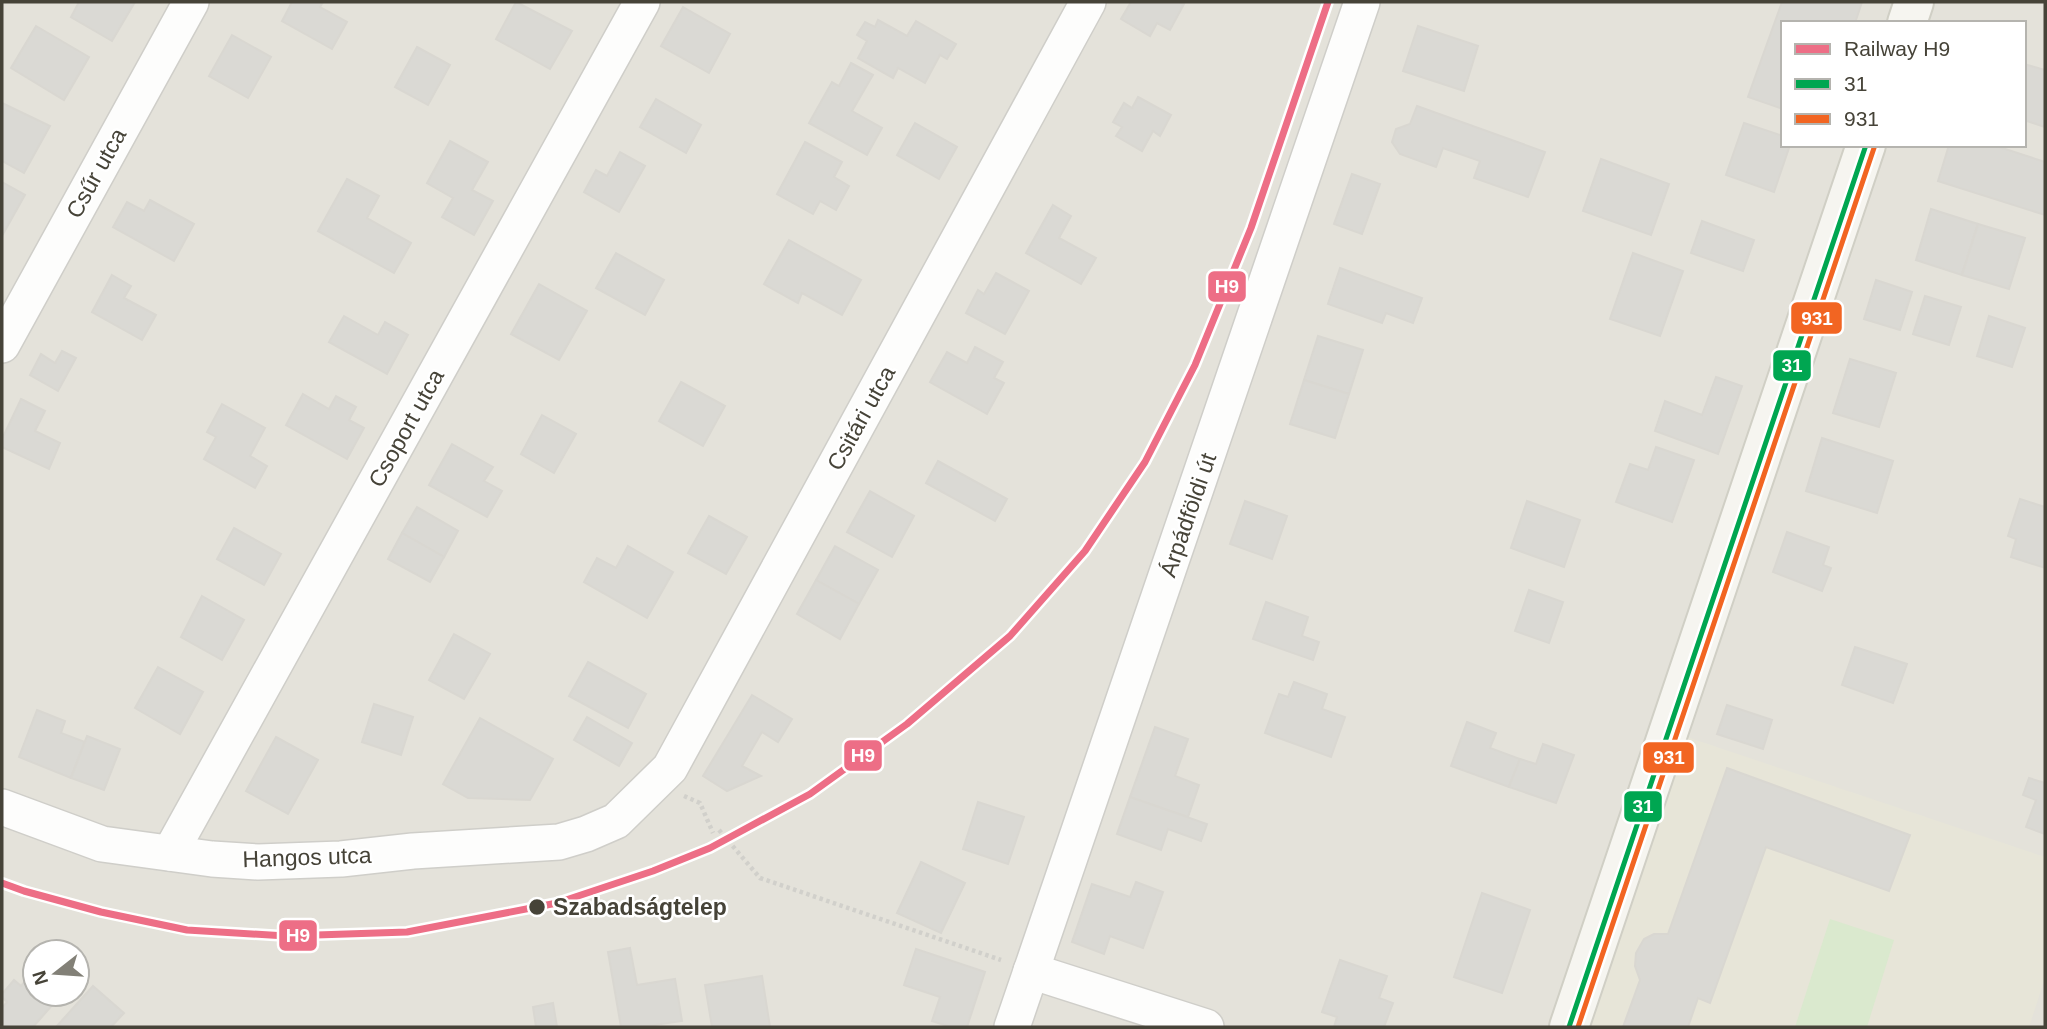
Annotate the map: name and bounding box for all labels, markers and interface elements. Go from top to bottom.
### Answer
legend [1781,21,2026,147]
text: Railway H9 [1844,37,1950,60]
text: 31 [1844,72,1867,95]
text: 931 [1844,107,1879,130]
street label: Csűr utca [61,123,131,222]
line badge: H9 [1207,270,1247,303]
text: H9 [1215,276,1239,297]
line badge: 931 [1790,301,1843,335]
text: 931 [1801,308,1833,329]
line badge: 31 [1772,349,1812,382]
text: 31 [1781,355,1803,376]
street label: Csitári utca [822,361,900,475]
street label: Csoport utca [363,364,449,491]
street label: Árpádföldi út [1155,449,1222,580]
line badge: H9 [843,739,883,772]
line badge: 931 [1642,741,1695,774]
text: H9 [851,745,875,766]
text: 931 [1653,747,1685,768]
line badge: 31 [1623,790,1663,823]
text: 31 [1632,796,1654,817]
street label: Hangos utca [242,842,372,872]
place label: Szabadságtelep [553,894,727,920]
marker: Szabadságtelep [527,897,547,917]
line badge: H9 [278,919,318,952]
text: H9 [286,925,310,946]
north arrow [21,938,91,1008]
text: N [28,968,52,987]

